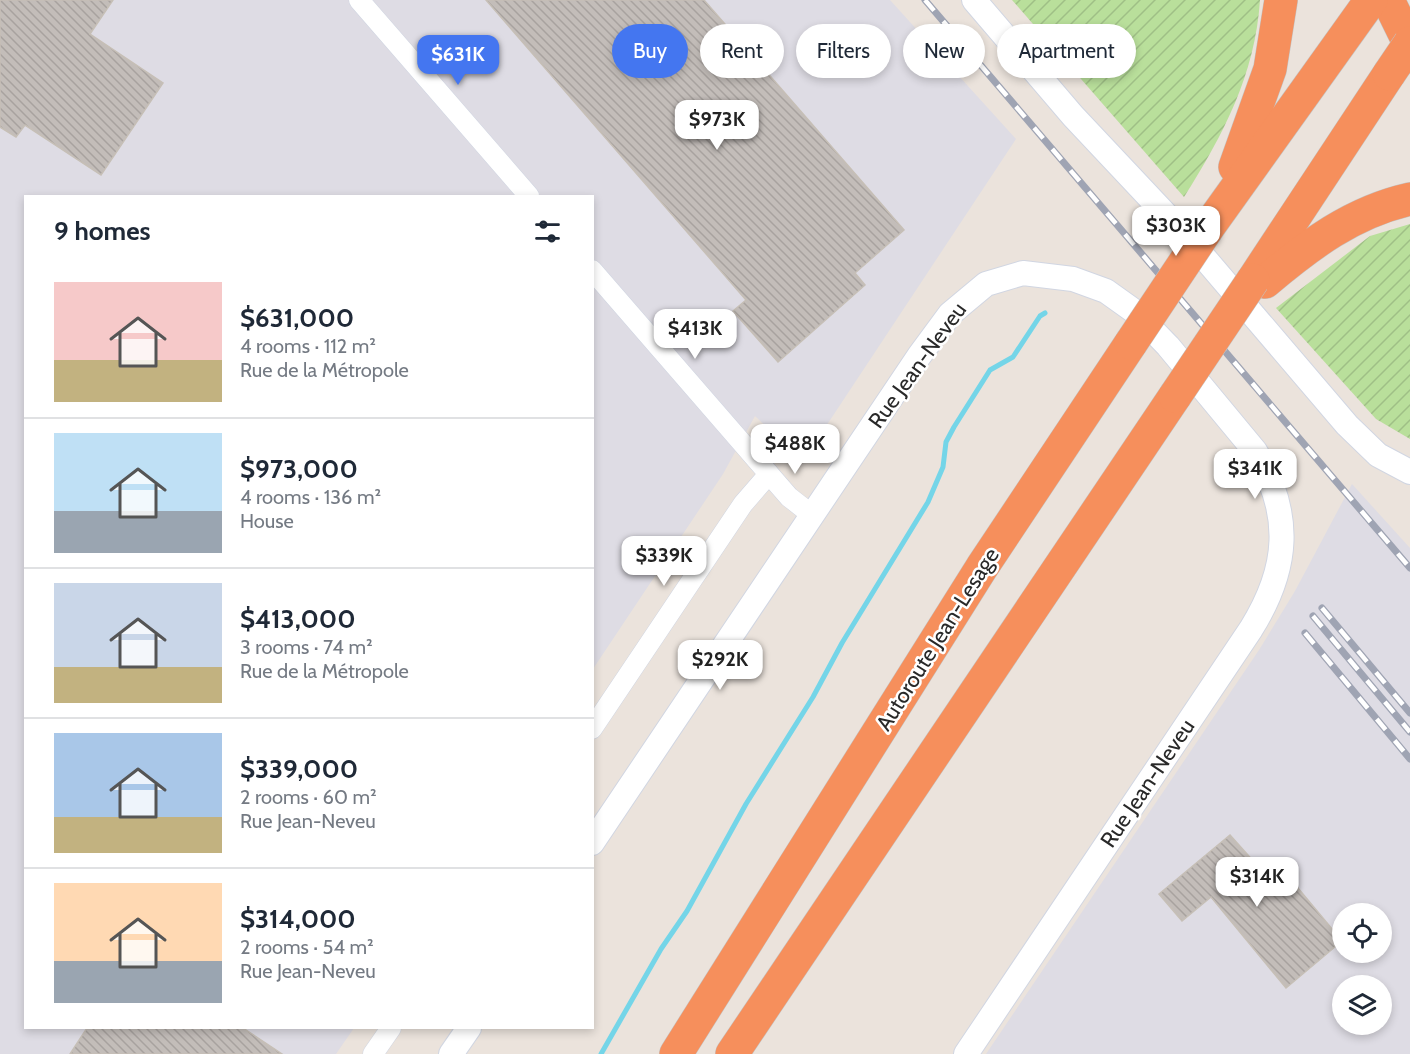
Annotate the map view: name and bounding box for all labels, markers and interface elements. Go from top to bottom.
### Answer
chip: Buy [612,24,688,78]
chip: Rent [700,24,784,78]
chip: Filters [796,24,891,78]
chip: New [903,24,985,78]
chip: Apartment [997,24,1136,78]
pin: $631K [416,35,500,86]
text: $631K [431,42,485,66]
pin: $973K [675,100,759,151]
text: $973K [689,107,745,131]
pin: $303K [1134,206,1218,257]
text: $303K [1146,213,1206,237]
text: 9 homes [54,215,151,247]
icon: filters [531,215,564,248]
street label: Rue Jean-Neveu [863,297,972,434]
text: $631,000 [240,302,354,334]
icon: home [102,306,174,378]
pin: $413K [653,309,737,360]
text: $413K [668,316,722,340]
text: 4 rooms · 112 m² [240,334,376,358]
text: Rue de la Métropole [240,358,409,382]
pin: $488K [753,424,837,475]
text: $488K [765,431,825,455]
pin: $341K [1213,449,1297,500]
text: $973,000 [240,453,358,485]
text: $341K [1228,456,1282,480]
icon: home [102,457,174,529]
text: 4 rooms · 136 m² [240,485,381,509]
text: House [240,509,294,533]
pin: $339K [622,536,706,587]
text: $339K [636,543,692,567]
street label: Autoroute Jean-Lesage [870,543,1005,736]
text: $413,000 [240,603,356,635]
icon: home [102,607,174,679]
text: 3 rooms · 74 m² [240,635,373,659]
pin: $292K [678,640,762,691]
text: $292K [692,647,748,671]
text: Rue de la Métropole [240,659,409,683]
street label: Rue Jean-Neveu [1094,714,1200,853]
text: $339,000 [240,753,358,785]
icon: home [102,757,174,829]
text: 2 rooms · 60 m² [240,785,377,809]
text: Rue Jean-Neveu [240,809,376,833]
pin: $314K [1215,857,1299,908]
text: $314K [1230,864,1284,888]
text: $314,000 [240,903,356,935]
map controls [1332,903,1392,1035]
button: locate [1332,903,1392,963]
icon: home [102,907,174,979]
text: 2 rooms · 54 m² [240,935,374,959]
text: Rue Jean-Neveu [240,959,376,983]
button: layers [1332,975,1392,1035]

